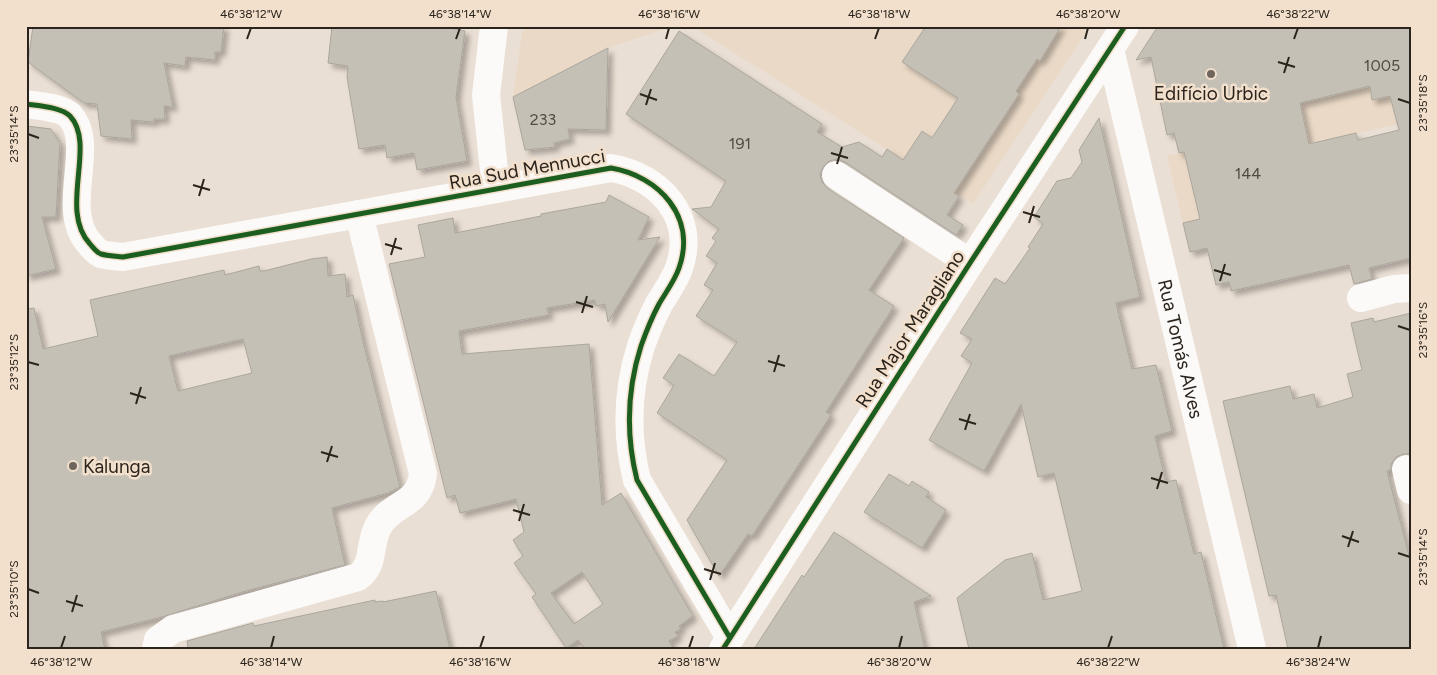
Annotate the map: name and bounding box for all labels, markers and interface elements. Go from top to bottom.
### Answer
text: 46°38'12"W [220,7,282,21]
text: 46°38'14"W [429,7,492,21]
text: 46°38'16"W [638,7,701,21]
text: 46°38'18"W [848,7,911,21]
text: 46°38'20"W [1056,7,1121,21]
text: 46°38'22"W [1266,7,1330,21]
house number: 1005 [1364,56,1400,75]
marker: Edifício Urbic [1205,68,1217,80]
text: 23°35'18"S [1416,74,1430,132]
place label: Edifício Urbic [1154,82,1268,105]
text: 23°35'14"S [7,105,21,163]
house number: 233 [530,110,556,129]
house number: 191 [729,134,751,153]
street label: Rua Sud Mennucci [447,144,607,194]
house number: 144 [1235,164,1261,183]
street label: Rua Major Maragliano [851,246,969,412]
street label: Rua Tomás Alves [1153,277,1209,421]
text: 23°35'16"S [1416,302,1430,358]
text: 23°35'12"S [7,334,21,390]
place label: Kalunga [83,455,150,478]
marker: Kalunga [67,460,79,472]
text: 23°35'14"S [1416,528,1430,586]
text: 23°35'10"S [7,560,21,618]
text: 46°38'12"W [30,655,92,669]
text: 46°38'14"W [240,655,303,669]
text: 46°38'16"W [449,655,512,669]
text: 46°38'18"W [658,655,721,669]
text: 46°38'20"W [867,655,932,669]
text: 46°38'22"W [1076,655,1140,669]
text: 46°38'24"W [1286,655,1351,669]

